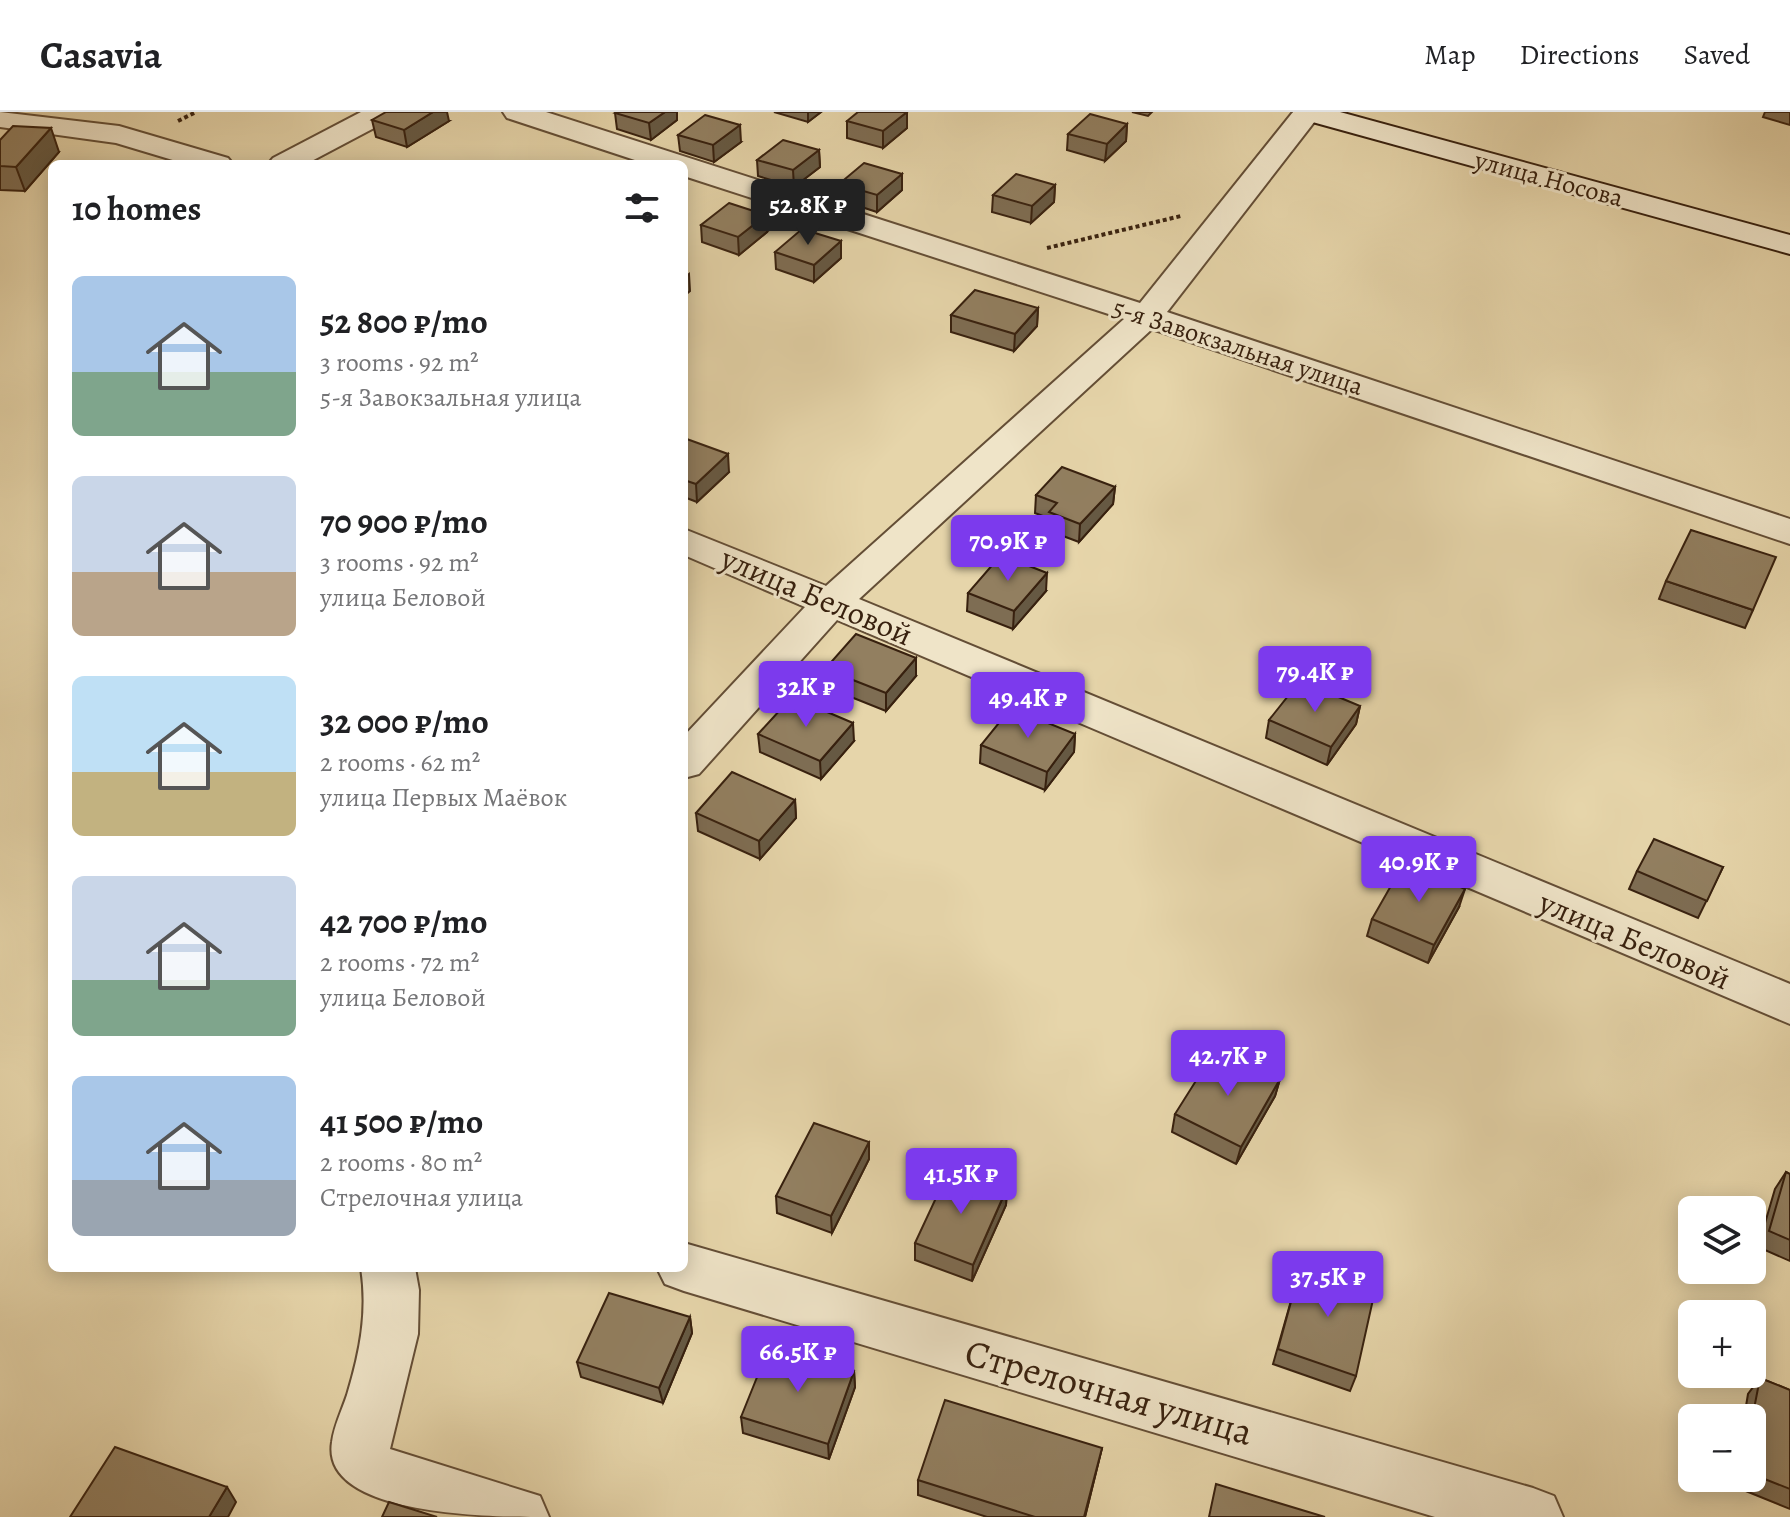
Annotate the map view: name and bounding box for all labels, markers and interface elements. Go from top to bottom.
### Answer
text: Casavia [40,29,162,81]
text: Map [1424,36,1475,74]
text: Directions [1519,36,1640,74]
text: Saved [1684,36,1750,74]
street label: улица Носова [1470,142,1627,216]
pin: 52.8K ₽ [734,179,882,247]
text: 10 homes [72,185,201,232]
icon: filters [620,186,664,230]
text: 52.8K ₽ [769,187,847,222]
street label: 5-я Завокзальная улица [1108,290,1368,404]
text: 52 800 ₽/mo [320,298,488,345]
icon: home [136,308,232,404]
text: 3 rooms · 92 m² [320,345,479,380]
text: 5-я Завокзальная улица [320,380,582,415]
text: 70 900 ₽/mo [320,498,488,545]
icon: home [136,508,232,604]
pin: 70.9K ₽ [934,515,1082,583]
text: 70.9K ₽ [969,523,1047,558]
street label: улица Беловой [714,536,919,656]
text: 3 rooms · 92 m² [320,545,479,580]
text: улица Беловой [320,580,486,615]
pin: 79.4K ₽ [1241,646,1389,714]
text: 79.4K ₽ [1276,654,1354,689]
pin: 32K ₽ [750,661,862,729]
text: 32K ₽ [777,669,835,704]
pin: 49.4K ₽ [954,672,1102,740]
text: 49.4K ₽ [989,680,1067,715]
text: 32 000 ₽/mo [320,698,489,745]
icon: home [136,708,232,804]
text: 2 rooms · 62 m² [320,745,480,780]
text: улица Первых Маёвок [320,780,567,815]
pin: 40.9K ₽ [1345,836,1493,904]
text: 40.9K ₽ [1379,844,1459,879]
street label: улица Беловой [1532,880,1737,1000]
text: 42 700 ₽/mo [320,898,487,945]
icon: home [136,908,232,1004]
text: 2 rooms · 72 m² [320,945,479,980]
text: улица Беловой [320,980,486,1015]
pin: 42.7K ₽ [1154,1030,1302,1098]
text: 42.7K ₽ [1189,1038,1267,1073]
text: 41 500 ₽/mo [320,1098,483,1145]
icon: home [136,1108,232,1204]
text: 2 rooms · 80 m² [320,1145,482,1180]
pin: 41.5K ₽ [887,1148,1035,1216]
text: 41.5K ₽ [924,1156,998,1191]
text: Стрелочная улица [320,1180,523,1215]
map controls [1678,1196,1766,1492]
button: layers [1678,1196,1766,1284]
pin: 37.5K ₽ [1254,1251,1402,1319]
text: 37.5K ₽ [1290,1259,1366,1294]
button: + [1678,1300,1766,1388]
pin: 66.5K ₽ [724,1326,872,1394]
street label: Стрелочная улица [959,1326,1259,1458]
text: 66.5K ₽ [759,1334,837,1369]
button: − [1678,1404,1766,1492]

